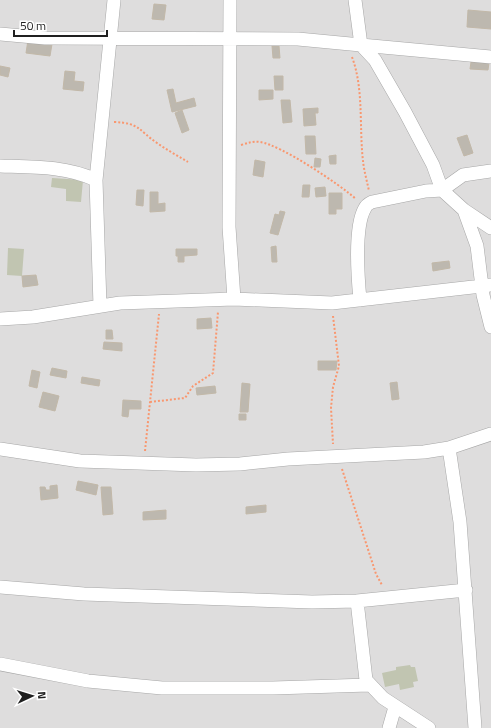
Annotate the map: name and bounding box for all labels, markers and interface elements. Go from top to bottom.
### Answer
scale bar [14,12,107,38]
text: 50 m [20,16,46,35]
north arrow [12,676,52,716]
text: N [34,691,50,700]

